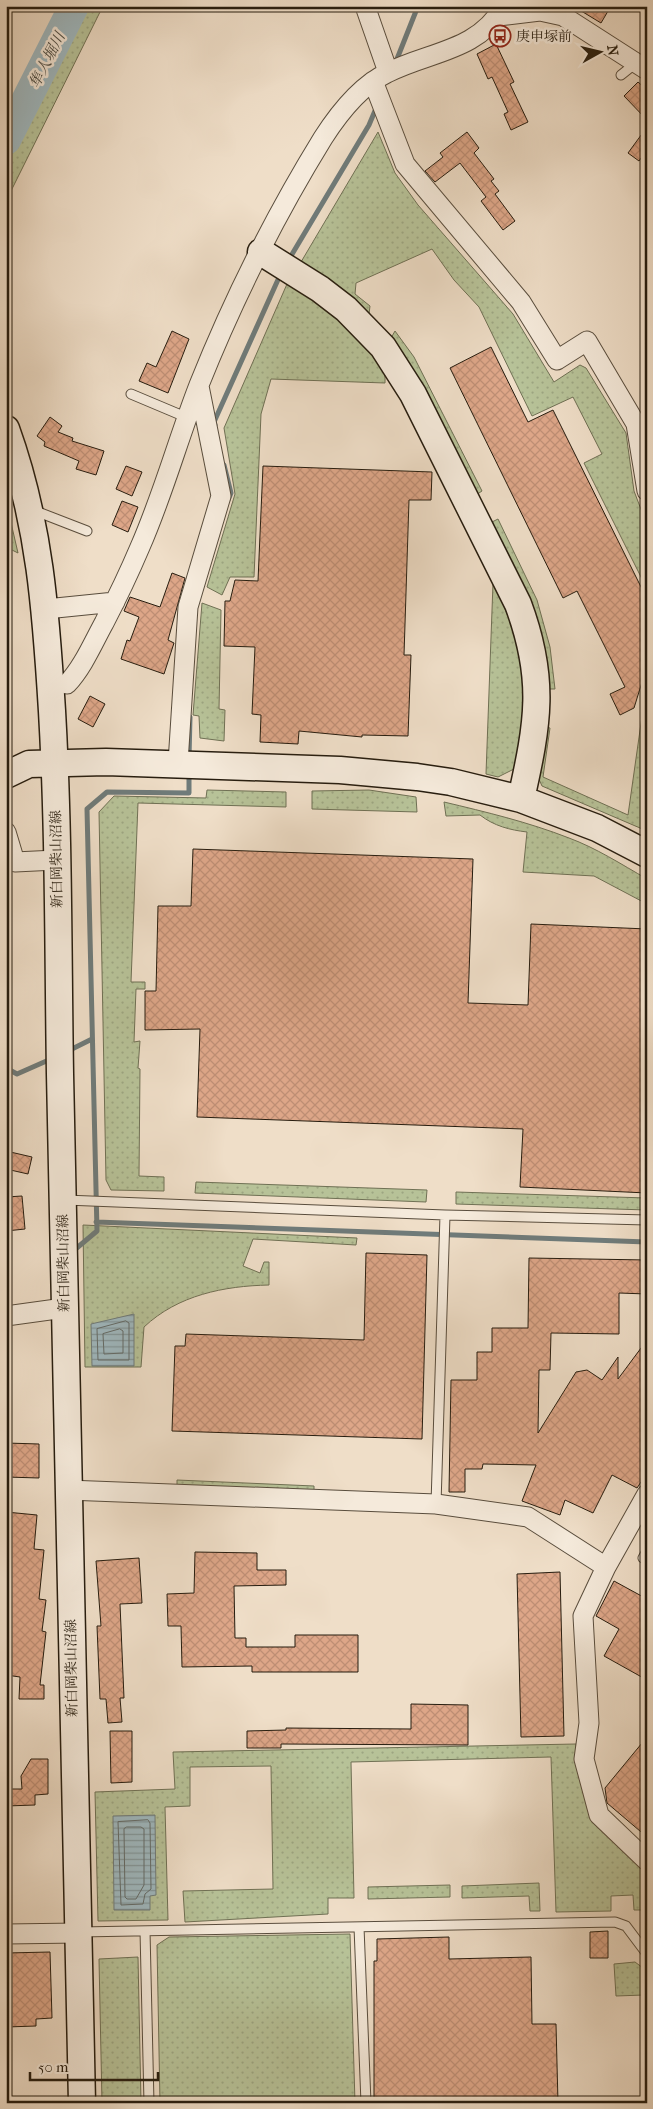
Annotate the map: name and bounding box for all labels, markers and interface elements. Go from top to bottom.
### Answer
bus stop icon: 庚申塚前 [488,24,512,48]
water label: 隼人堀川 [25,27,70,91]
place label: 庚申塚前 [516,28,572,45]
north arrow [576,28,626,78]
text: N [603,44,622,57]
street label: 新白岡柴山沼線 [47,810,66,908]
street label: 新白岡柴山沼線 [54,1214,73,1312]
street label: 新白岡柴山沼線 [62,1619,81,1717]
scale bar [30,2049,158,2081]
text: 50 m [38,2058,69,2076]

